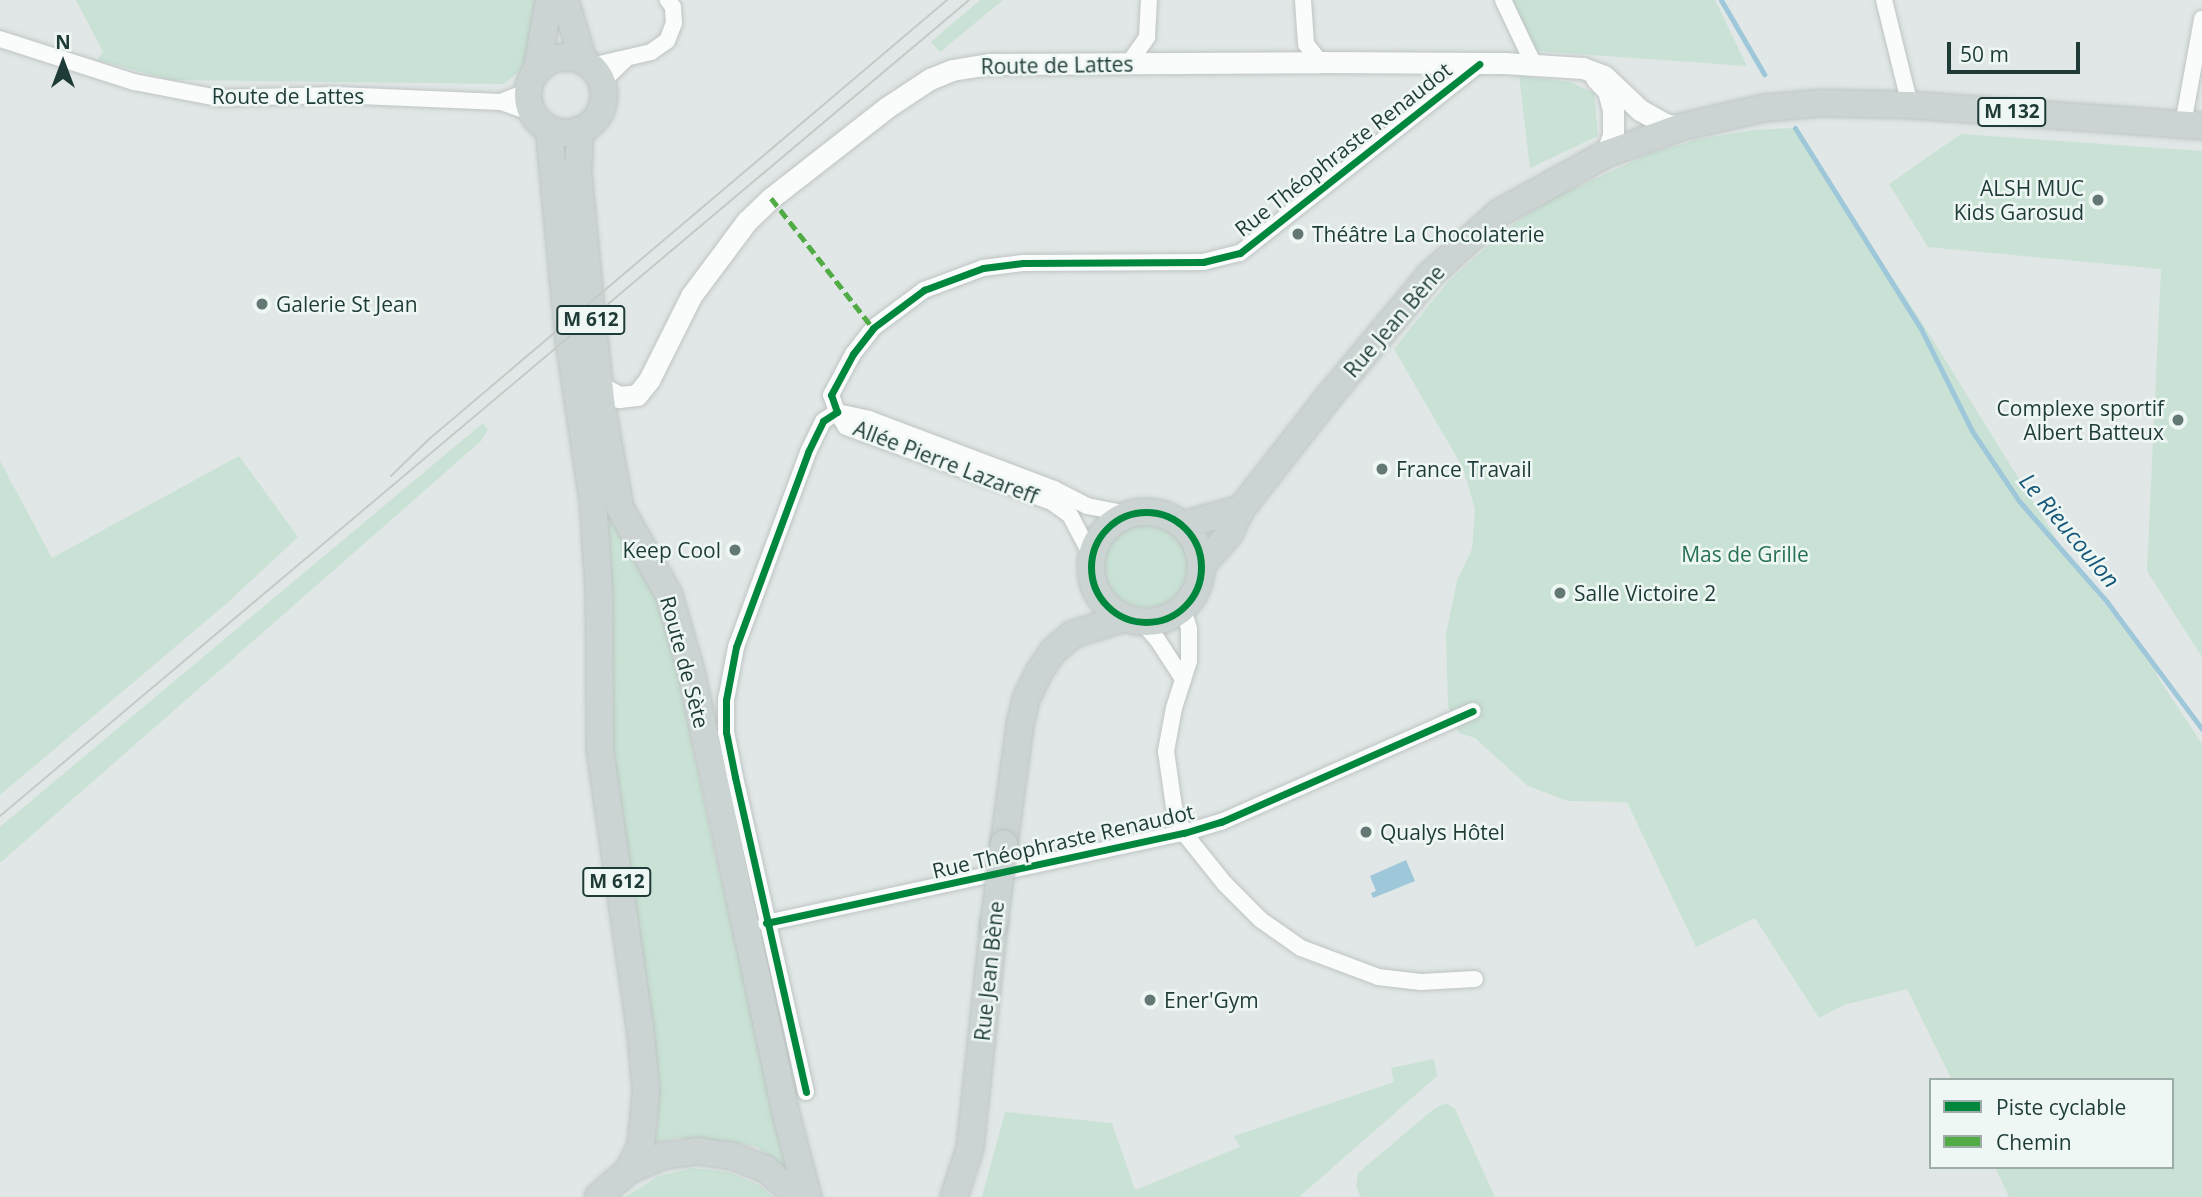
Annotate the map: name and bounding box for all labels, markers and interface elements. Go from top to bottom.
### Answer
north arrow [28,28,98,98]
scale bar [1950,28,2083,72]
text: N [55,29,71,55]
text: 50 m [1960,40,2009,68]
street label: Route de Lattes [980,51,1134,79]
street label: Rue Théophraste Renaudot [1230,57,1456,241]
street label: Route de Lattes [212,83,364,109]
road number: M 132 [1977,96,2047,128]
place label: ALSH MUC Kids Garosud [1954,175,2084,225]
marker: ALSH MUC Kids Garosud [2090,192,2106,208]
place label: Théâtre La Chocolaterie [1312,221,1545,247]
marker: Théâtre La Chocolaterie [1290,226,1306,242]
street label: Rue Jean Bène [1338,260,1450,382]
place label: Galerie St Jean [276,291,418,317]
marker: Galerie St Jean [254,296,270,312]
road number: M 612 [556,304,626,336]
place label: Complexe sportif Albert Batteux [1997,395,2164,445]
marker: Complexe sportif Albert Batteux [2170,412,2186,428]
street label: Allée Pierre Lazareff [850,415,1042,509]
place label: France Travail [1396,456,1532,482]
marker: France Travail [1374,461,1390,477]
water label: Le Rieucoulon [2014,467,2126,593]
place label: Keep Cool [622,537,721,563]
park label: Mas de Grille [1681,541,1809,567]
marker: Keep Cool [727,542,743,558]
place label: Salle Victoire 2 [1574,580,1716,606]
marker: Salle Victoire 2 [1552,585,1568,601]
street label: Route de Sète [655,593,715,731]
street label: Rue Théophraste Renaudot [930,799,1196,883]
place label: Qualys Hôtel [1380,819,1505,845]
marker: Qualys Hôtel [1358,824,1374,840]
road number: M 612 [582,866,652,898]
street label: Rue Jean Bène [969,900,1009,1042]
place label: Ener'Gym [1164,987,1259,1013]
marker: Ener'Gym [1142,992,1158,1008]
legend [1929,1078,2174,1169]
text: Piste cyclable [1996,1093,2126,1121]
text: Chemin [1996,1128,2072,1156]

